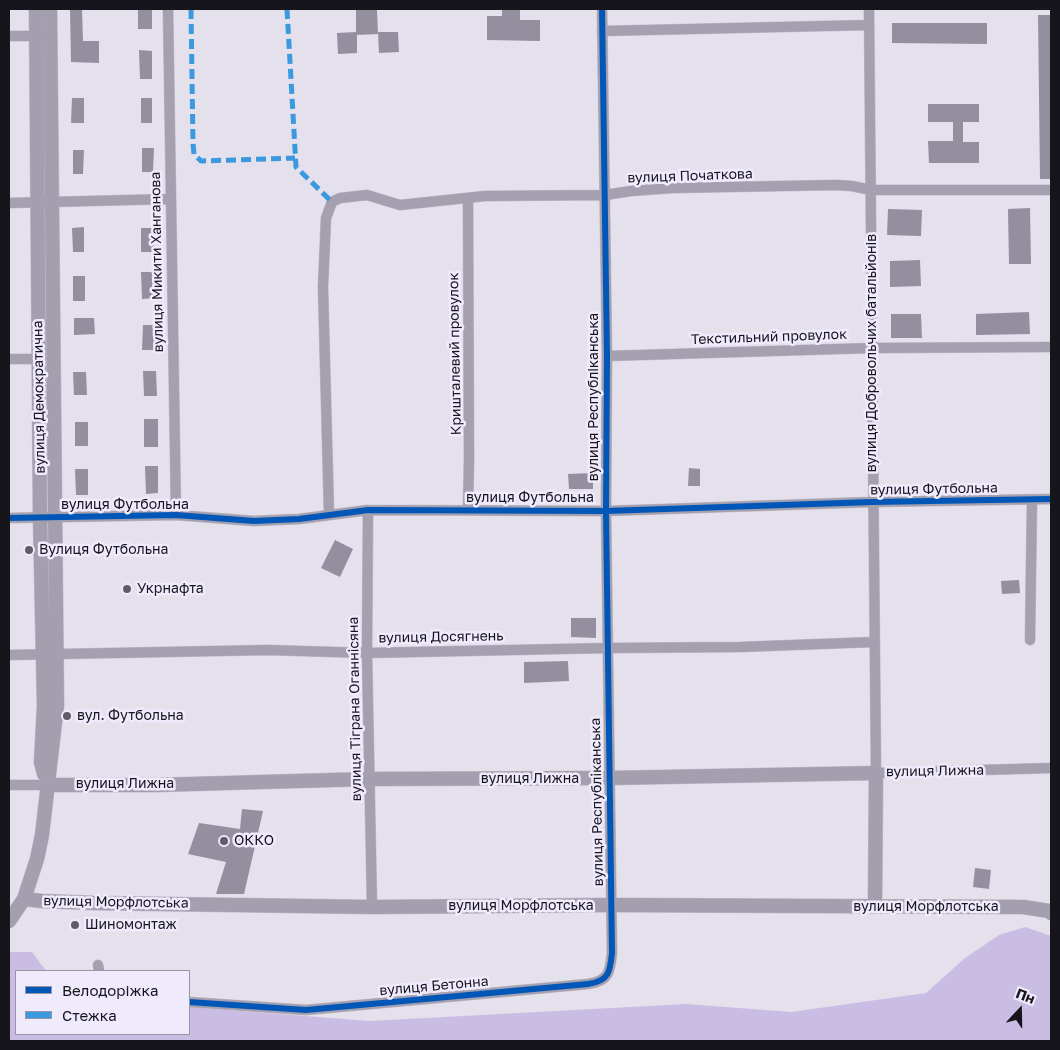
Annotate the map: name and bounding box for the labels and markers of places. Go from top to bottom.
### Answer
place label: Вулиця Футбольна [39,542,168,558]
marker: Вулиця Футбольна [23,544,35,556]
place label: Укрнафта [137,581,204,597]
marker: Укрнафта [121,583,133,595]
place label: вул. Футбольна [77,708,184,724]
marker: вул. Футбольна [61,710,73,722]
place label: ОККО [234,833,274,849]
marker: ОККО [218,835,230,847]
place label: Шиномонтаж [85,917,177,933]
marker: Шиномонтаж [69,919,81,931]

